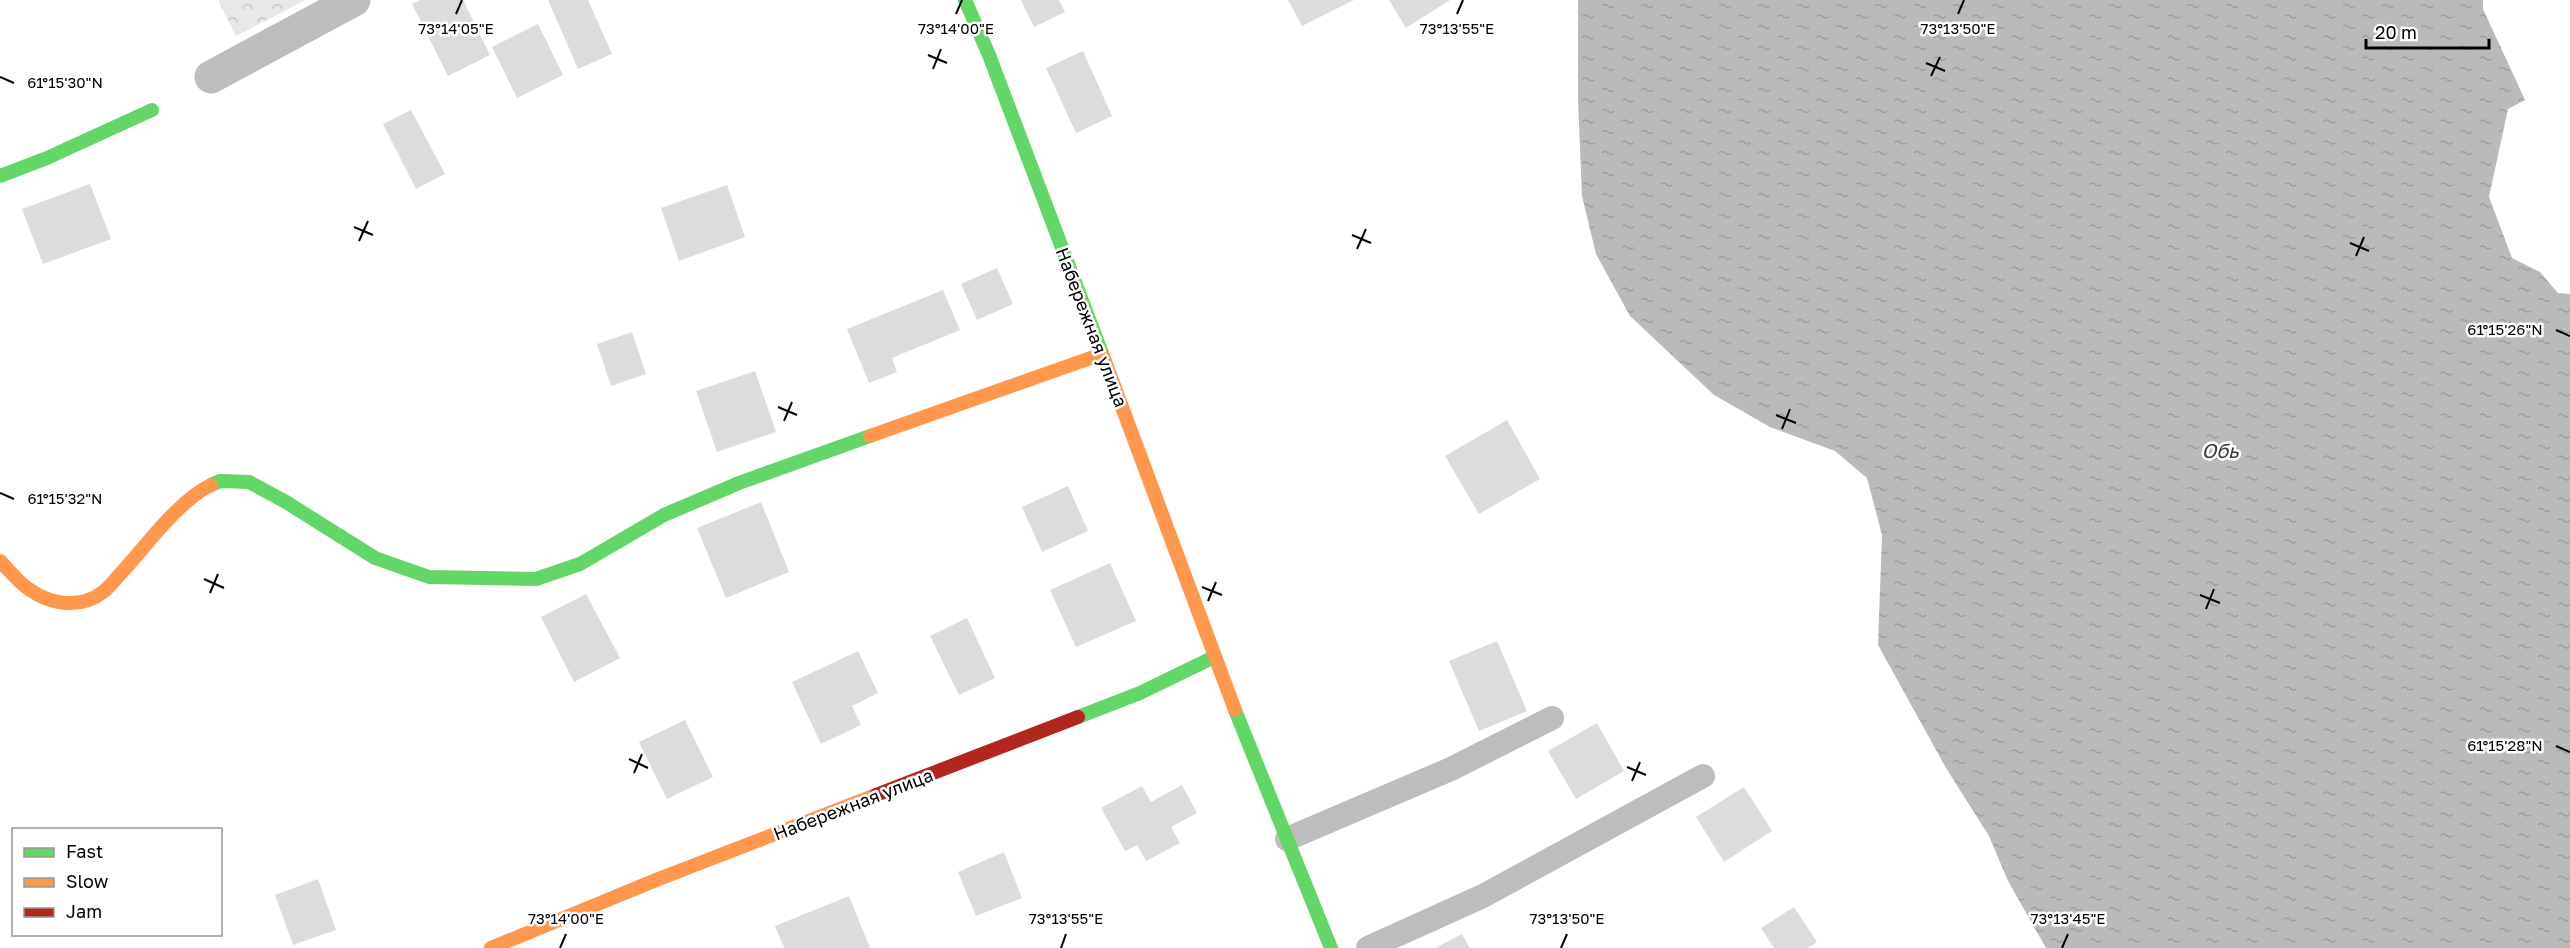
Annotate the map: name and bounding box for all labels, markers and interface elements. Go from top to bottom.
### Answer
scale bar [2366,12,2489,50]
text: 73°14'05"E [418,19,494,37]
text: 73°14'00"E [918,19,994,37]
text: 73°13'55"E [1420,19,1494,37]
text: 73°13'50"E [1921,19,1995,37]
text: 20 m [2375,21,2417,43]
text: 61°15'30"N [27,73,103,91]
street label: Набережная улица [1051,244,1133,410]
text: 61°15'26"N [2467,320,2543,338]
water label: Обь [2201,438,2240,462]
text: 61°15'32"N [27,489,103,507]
text: 61°15'28"N [2467,736,2543,754]
street label: Набережная улица [770,763,936,845]
legend [12,828,222,936]
text: Fast [66,840,103,862]
text: Slow [66,870,109,892]
text: Jam [66,900,102,922]
text: 73°14'00"E [528,909,604,927]
text: 73°13'55"E [1029,909,1103,927]
text: 73°13'50"E [1530,909,1604,927]
text: 73°13'45"E [2031,909,2105,927]

